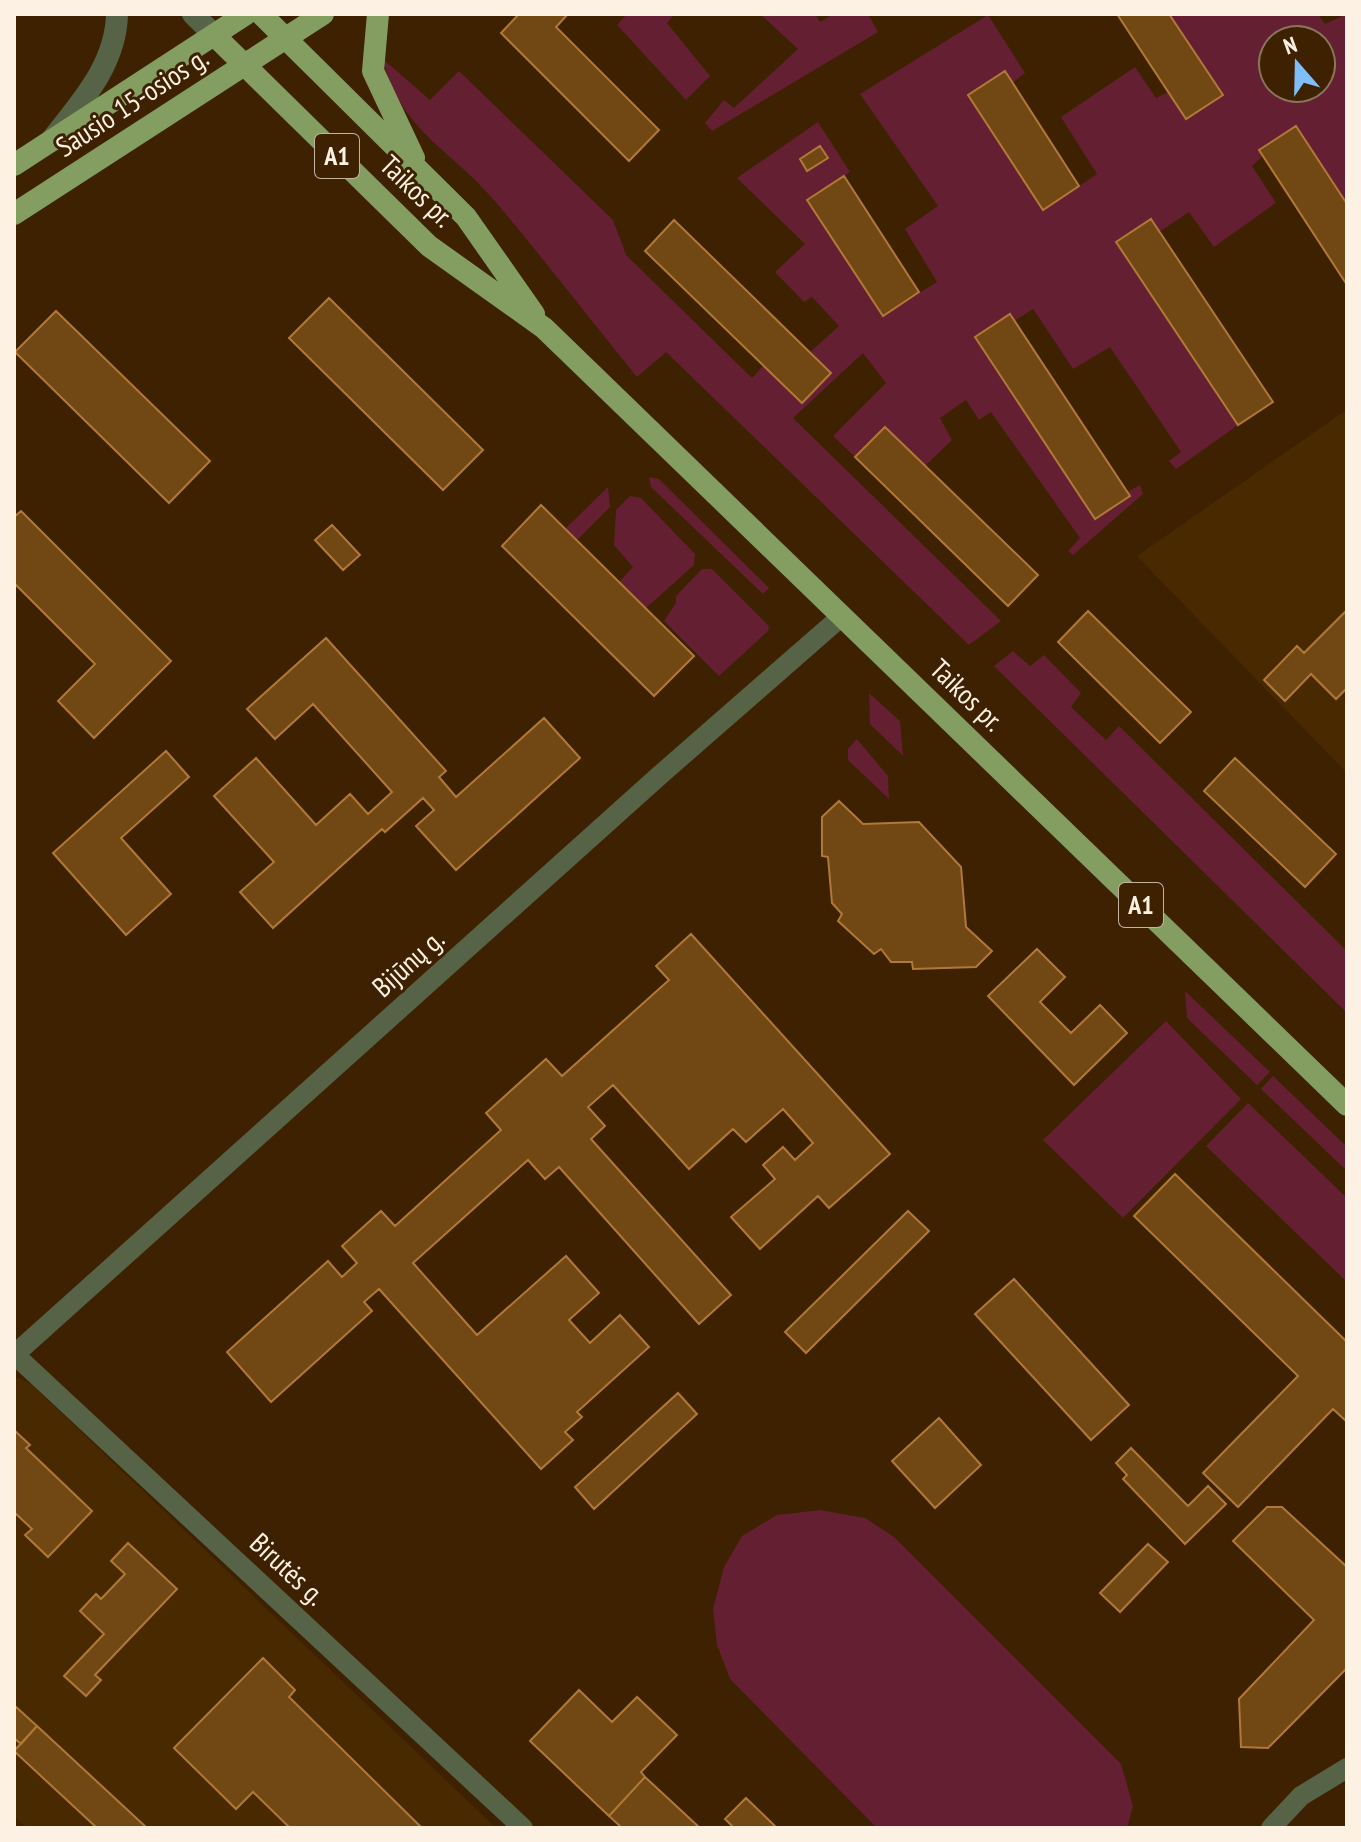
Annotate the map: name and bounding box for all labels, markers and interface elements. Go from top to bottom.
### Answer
north arrow [1257,24,1337,104]
text: N [1280,30,1301,60]
street label: Sausio 15-osios g. [48,39,215,165]
road number: A1 [315,134,359,178]
street label: Taikos pr. [373,146,462,235]
street label: Taikos pr. [923,650,1012,739]
road number: A1 [1119,883,1163,927]
street label: Bijūnų g. [364,920,452,1005]
street label: Birutės g. [243,1524,334,1613]

